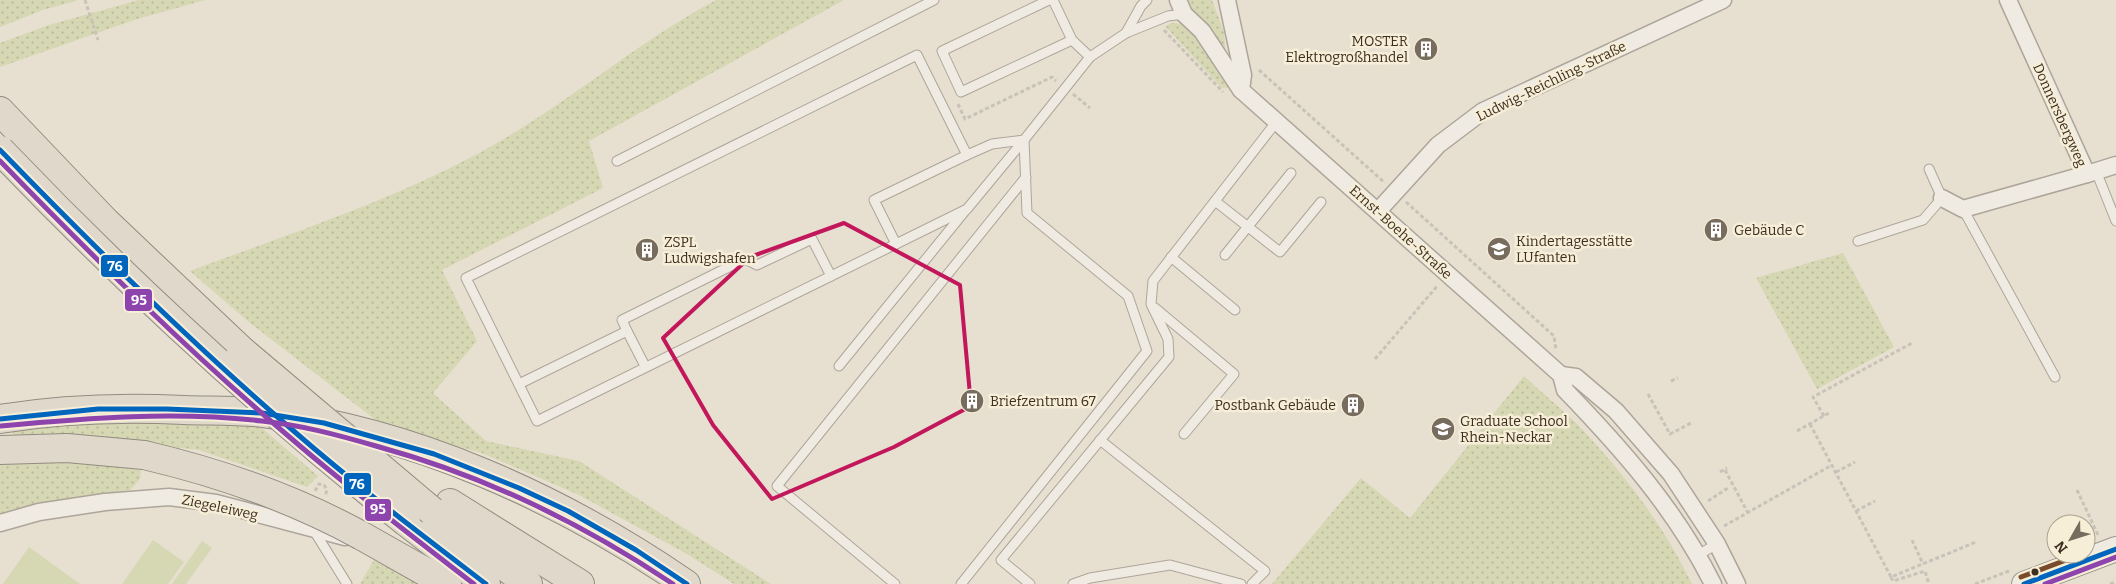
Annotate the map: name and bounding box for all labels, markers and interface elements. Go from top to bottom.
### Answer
place label: MOSTER Elektrogroßhandel [1285,33,1408,66]
building icon: MOSTER Elektrogroßhandel [1413,36,1439,62]
street label: Ludwig-Reichling-Straße [1473,38,1629,125]
street label: Donnersbergweg [2029,61,2090,170]
street label: Ernst-Boehe-Straße [1346,182,1455,283]
building icon: Gebäude C [1703,217,1729,243]
place label: Gebäude C [1734,222,1804,239]
place label: Kindertagesstätte LUfanten [1516,233,1632,266]
place label: ZSPL Ludwigshafen [664,234,756,267]
school or university icon: Kindertagesstätte LUfanten [1486,236,1512,262]
building icon: ZSPL Ludwigshafen [634,237,660,263]
line badge: 76 [100,254,129,278]
text: 76 [107,258,123,275]
line badge: 95 [124,288,153,312]
text: 95 [131,292,147,309]
building icon: Briefzentrum 67 [959,388,985,414]
building icon: Postbank Gebäude [1340,392,1366,418]
place label: Briefzentrum 67 [990,393,1096,410]
place label: Postbank Gebäude [1214,397,1336,414]
place label: Graduate School Rhein-Neckar [1460,413,1568,446]
school or university icon: Graduate School Rhein-Neckar [1430,416,1456,442]
line badge: 76 [343,472,372,496]
text: 76 [349,476,365,493]
street label: Ziegeleiweg [180,491,260,524]
line badge: 95 [364,498,392,522]
text: 95 [370,501,386,518]
north arrow [2046,514,2096,564]
text: N [2051,537,2071,556]
unlabelled marker [2030,567,2040,577]

